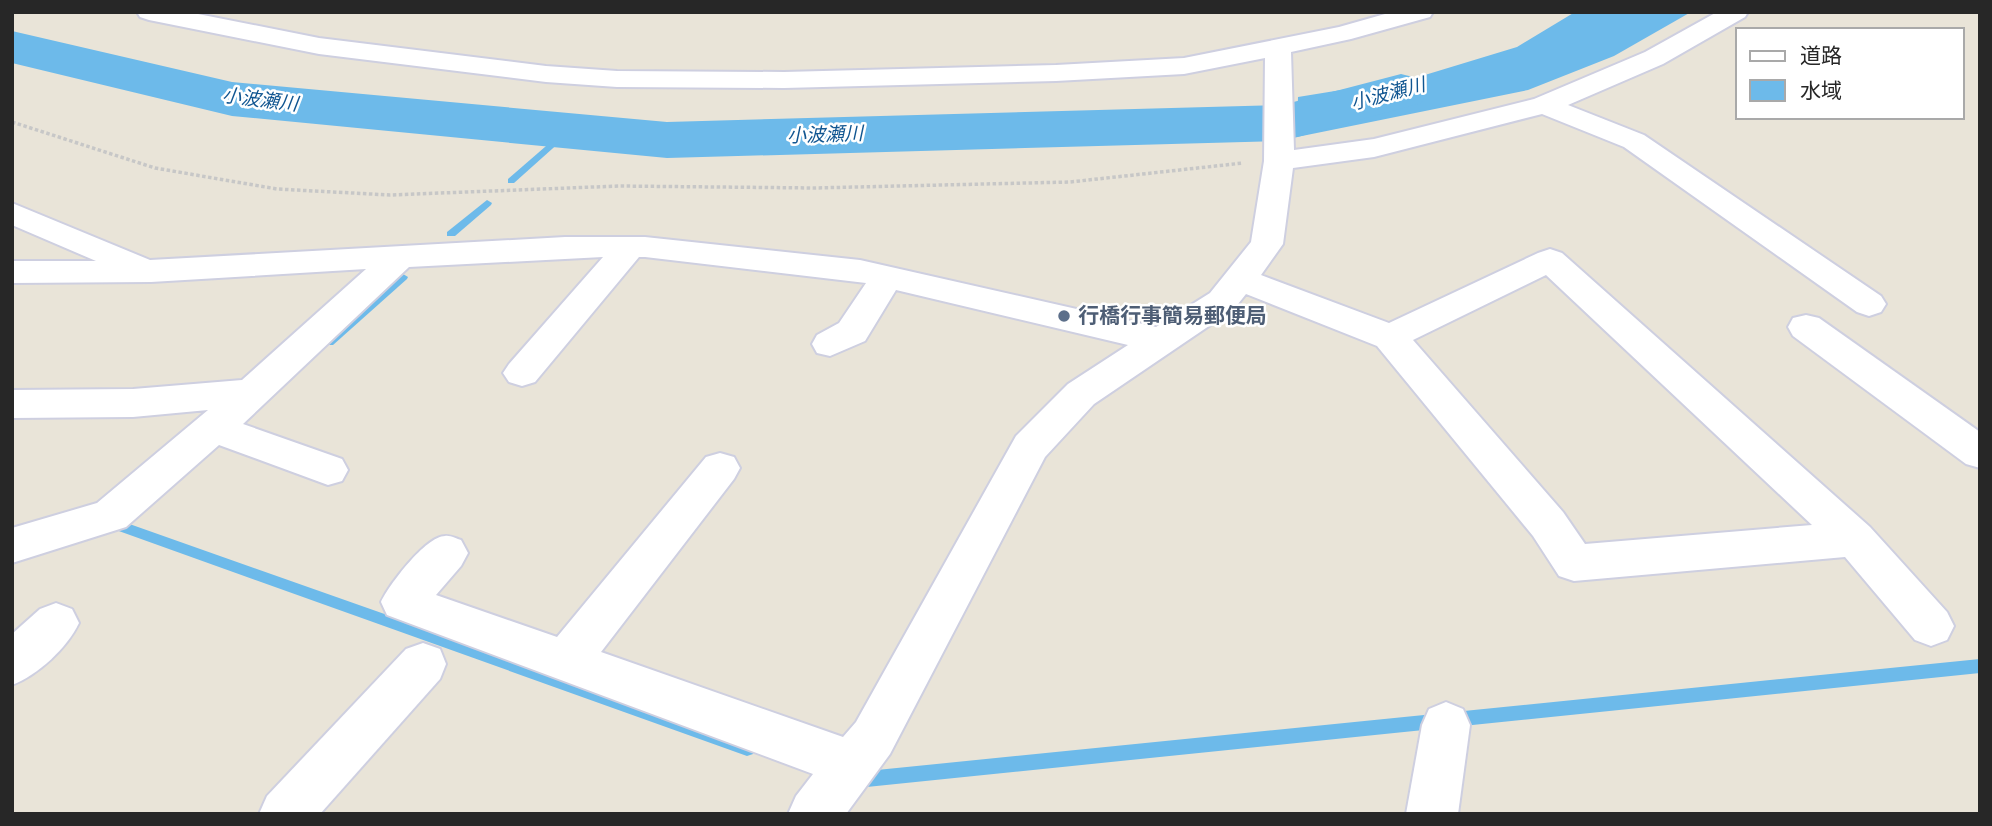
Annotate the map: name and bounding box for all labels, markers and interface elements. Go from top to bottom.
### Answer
legend [1736,28,1964,119]
text: 道路 [1800,44,1842,68]
water label: 小波瀬川 [1348,73,1429,114]
text: 水域 [1800,79,1842,103]
water label: 小波瀬川 [221,84,301,116]
water label: 小波瀬川 [787,123,865,147]
place label: 行橋行事簡易郵便局 [1078,304,1267,328]
marker: 行橋行事簡易郵便局 [1056,308,1072,324]

